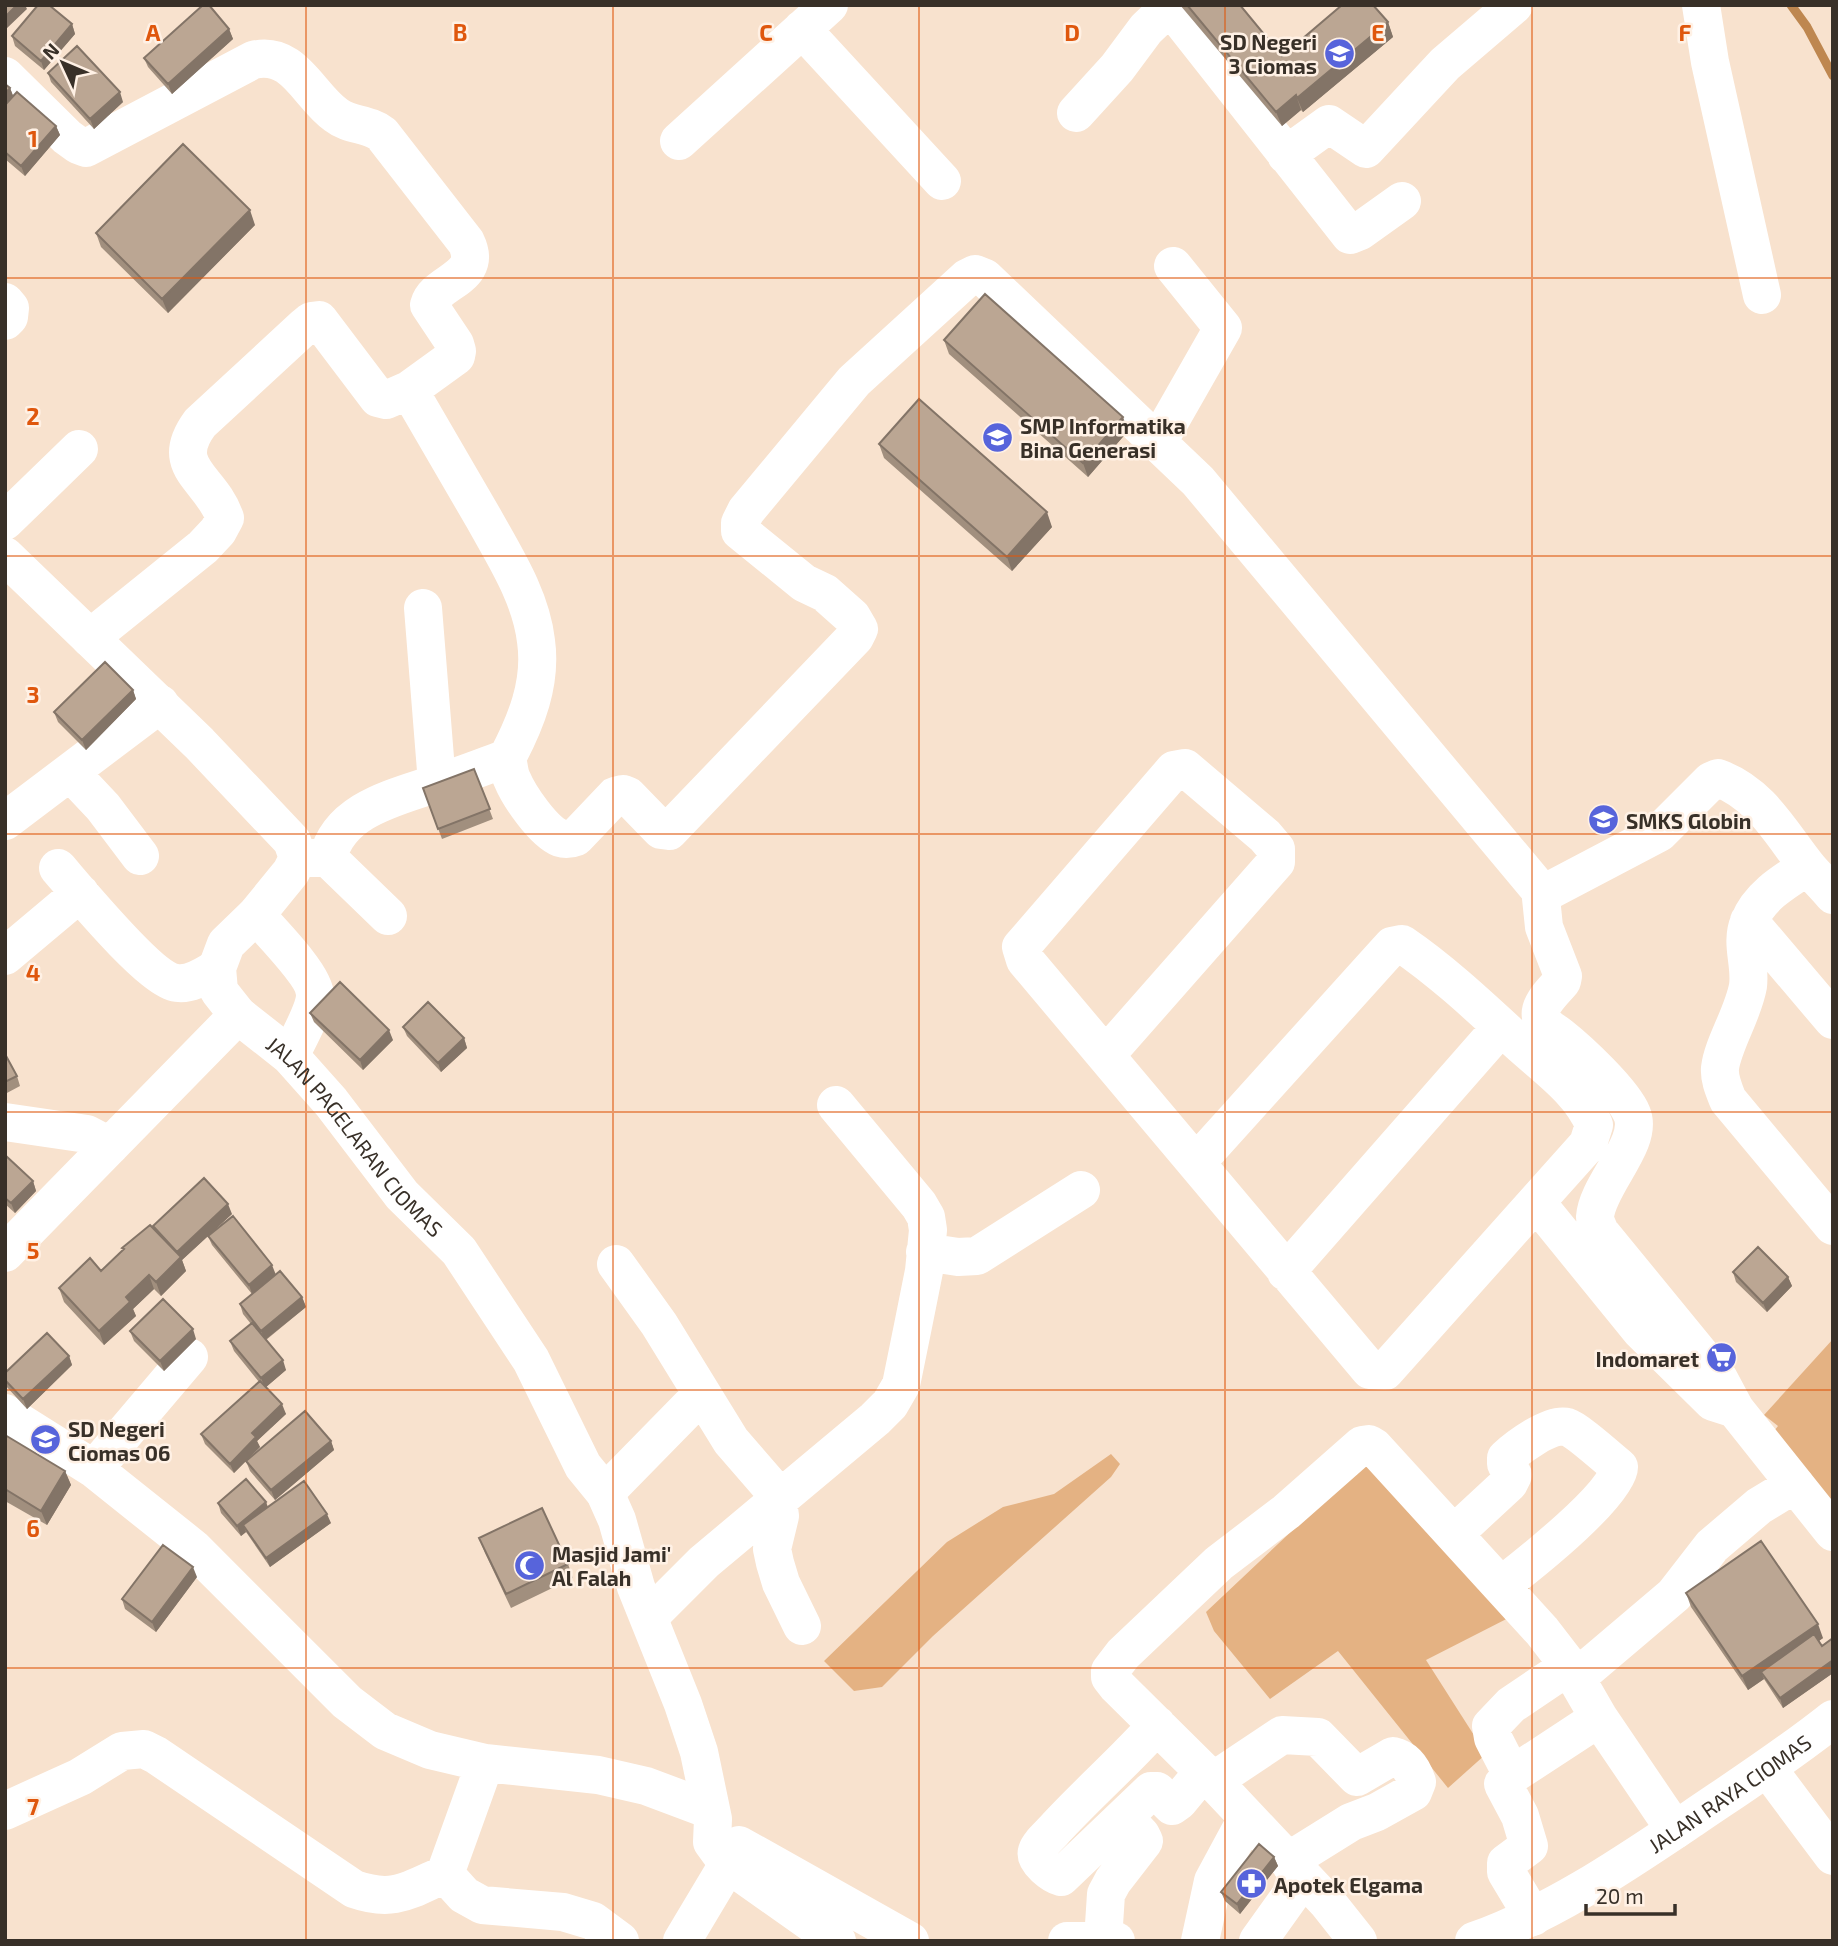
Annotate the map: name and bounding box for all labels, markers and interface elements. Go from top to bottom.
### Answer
text: A [145,18,161,46]
text: B [453,18,467,46]
text: C [759,18,773,46]
text: D [1064,18,1080,46]
text: E [1371,18,1385,46]
text: F [1679,18,1692,46]
north arrow [28,28,98,98]
place label: SD Negeri 3 Ciomas [1220,29,1317,78]
school or university icon: SD Negeri 3 Ciomas [1323,36,1357,70]
text: N [37,38,63,64]
text: 1 [28,124,38,152]
text: 2 [26,402,40,430]
place label: SMP Informatika Bina Generasi [1020,413,1186,462]
school or university icon: SMP Informatika Bina Generasi [980,420,1014,454]
text: 3 [26,680,40,708]
school or university icon: SMKS Globin [1586,803,1620,837]
place label: SMKS Globin [1626,808,1751,833]
text: 4 [26,958,40,986]
street label: JALAN PAGELARAN CIOMAS [262,1030,449,1241]
text: 5 [27,1236,39,1264]
supermarket icon: Indomaret [1705,1341,1739,1375]
place label: Indomaret [1596,1346,1699,1371]
place label: SD Negeri Ciomas 06 [68,1416,170,1465]
school or university icon: SD Negeri Ciomas 06 [28,1423,62,1457]
text: 6 [26,1514,40,1542]
place label: Masjid Jami' Al Falah [552,1541,671,1590]
mosque icon: Masjid Jami' Al Falah [512,1548,546,1582]
street label: JALAN RAYA CIOMAS [1643,1728,1815,1857]
text: 7 [27,1792,39,1820]
pharmacy icon: Apotek Elgama [1234,1867,1268,1901]
place label: Apotek Elgama [1274,1872,1423,1897]
scale bar [1586,1872,1675,1916]
text: 20 m [1596,1883,1644,1908]

